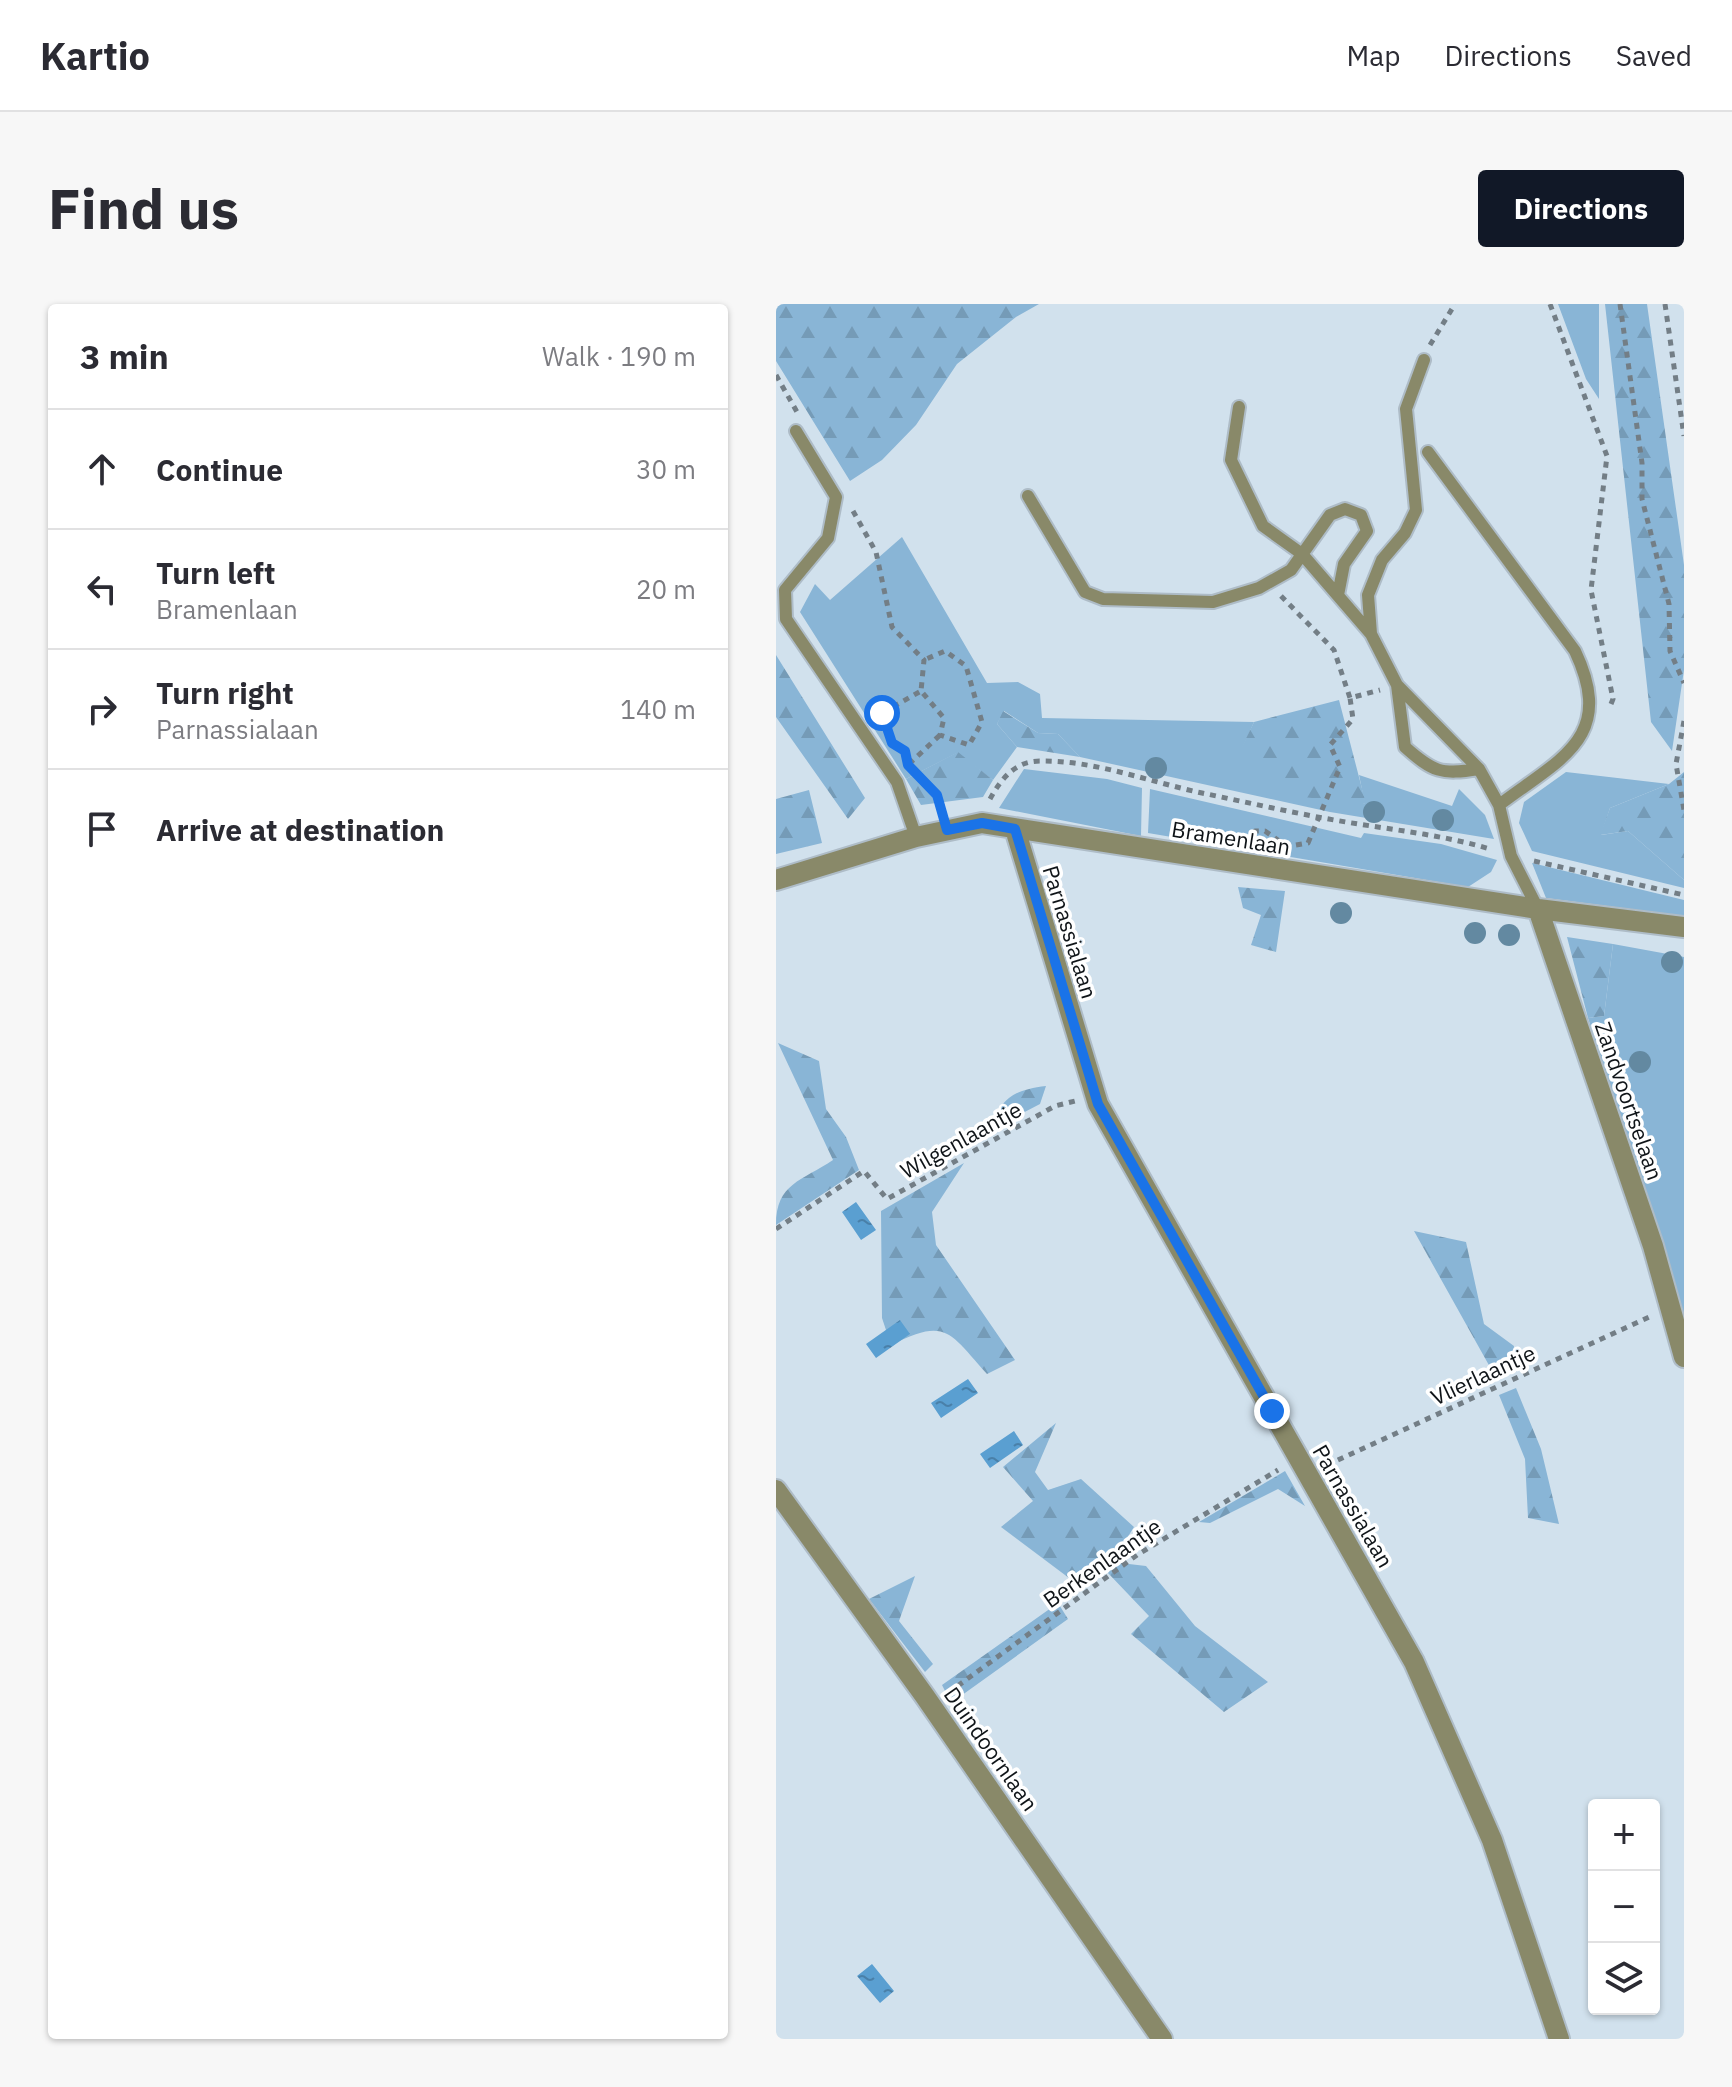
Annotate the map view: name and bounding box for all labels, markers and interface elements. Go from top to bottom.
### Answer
text: Kartio [40,31,150,80]
text: Map [1346,37,1400,74]
text: Directions [1444,37,1572,74]
text: Saved [1616,37,1692,74]
button: Directions [1478,170,1684,247]
text: Find us [48,172,239,244]
text: 3 min [80,334,169,378]
text: Walk · 190 m [542,339,696,373]
icon: ahead [80,447,124,491]
text: Continue [156,450,283,489]
text: 30 m [636,452,696,486]
text: Turn left [156,553,275,592]
icon: left [80,567,124,611]
text: 20 m [636,572,696,606]
text: Bramenlaan [156,592,298,626]
text: Turn right [156,673,294,712]
icon: right [80,687,124,731]
text: 140 m [620,692,696,726]
route start [864,695,900,731]
text: Parnassialaan [156,712,319,746]
icon: arrive [80,807,124,851]
text: Arrive at destination [156,810,444,849]
street label: Bramenlaan [1170,814,1293,861]
street label: Parnassialaan [1036,862,1104,1002]
street label: Zandvoortselaan [1589,1018,1670,1184]
street label: Wilgenlaantje [895,1094,1027,1185]
street label: Vlierlaantje [1426,1338,1540,1411]
route end [1254,1393,1290,1429]
street label: Parnassialaan [1306,1439,1400,1573]
street label: Berkenlaantje [1037,1511,1166,1614]
street label: Duindoornlaan [938,1681,1045,1817]
map controls [1588,1799,1660,2015]
button: + [1588,1799,1660,1871]
button: − [1588,1871,1660,1943]
button: layers [1588,1943,1660,2015]

